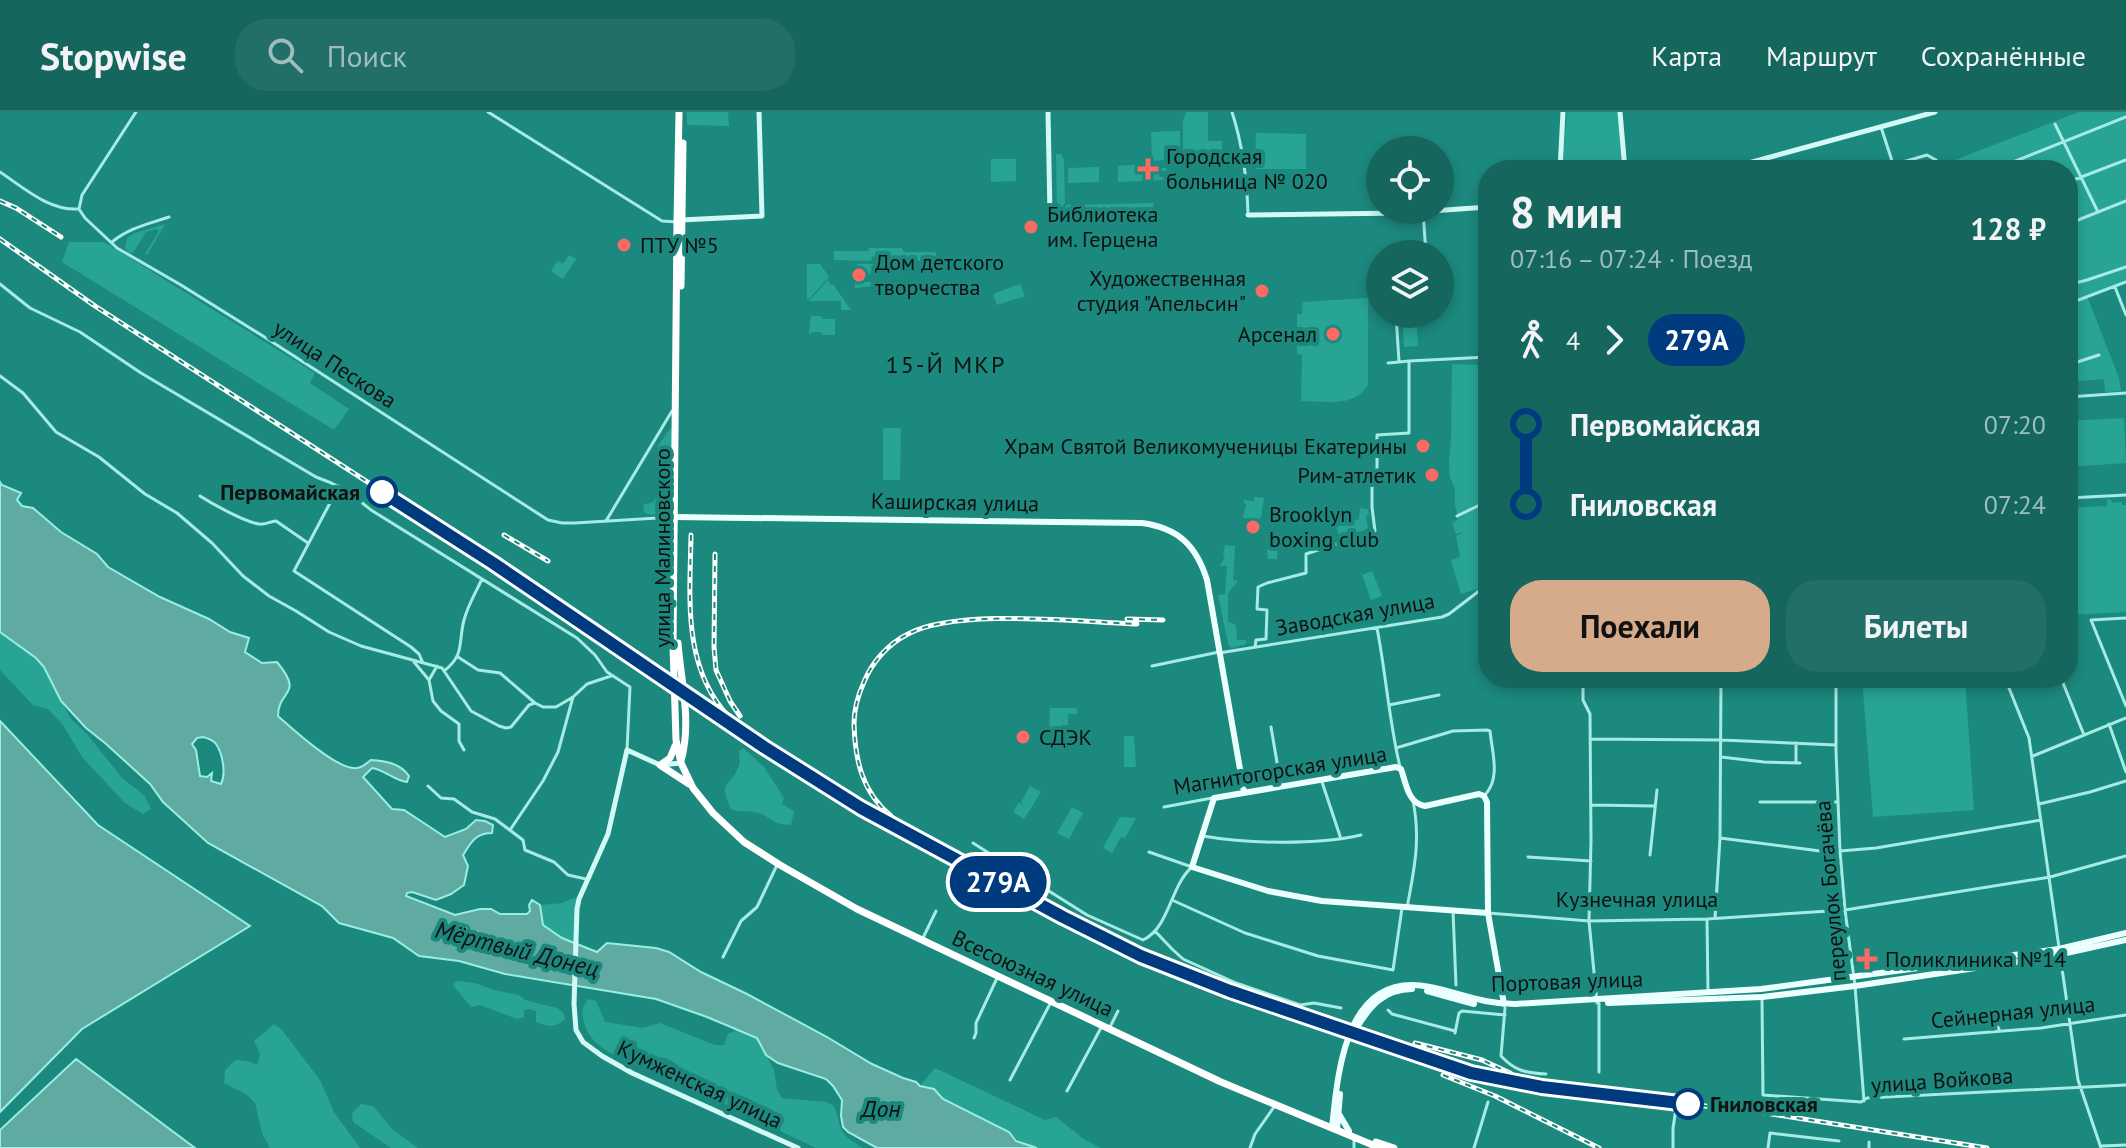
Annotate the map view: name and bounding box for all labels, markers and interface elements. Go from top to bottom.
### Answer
search box [235,19,795,91]
text: Stopwise [40,31,187,80]
icon: search [263,33,307,77]
text: Поиск [327,36,407,75]
text: Карта [1651,37,1722,74]
text: Маршрут [1766,37,1877,74]
text: Сохранённые [1921,37,2086,74]
map controls [1366,136,1454,328]
button: locate [1366,136,1454,224]
place label: Городская больница № 020 [1166,142,1328,195]
marker: Городская больница № 020 [1137,158,1159,180]
text: 8 мин [1510,183,1623,240]
place label: Библиотека им. Герцена [1047,200,1158,253]
text: 128 ₽ [1970,209,2046,248]
marker: Библиотека им. Герцена [1022,218,1040,236]
place label: ПТУ №5 [640,231,719,259]
marker: ПТУ №5 [615,236,633,254]
button: layers [1366,240,1454,328]
text: 07:16 – 07:24 · Поезд [1510,242,1752,275]
place label: Дом детского творчества [875,248,1004,301]
place label: Художественная студия "Апельсин" [1077,264,1246,317]
marker: Дом детского творчества [850,266,868,284]
marker: Художественная студия "Апельсин" [1253,282,1271,300]
street label: улица Пескова [268,314,402,414]
icon: walk [1510,318,1554,362]
icon: forward [1592,318,1636,362]
place label: Арсенал [1238,320,1317,348]
text: 279А [1664,321,1729,358]
text: 4 [1566,324,1580,357]
marker: Арсенал [1324,325,1342,343]
district label: 15-Й МКР [886,349,1006,380]
text: Первомайская [1570,405,1761,444]
text: 07:20 [1984,408,2046,441]
place label: Храм Святой Великомученицы Екатерины [1004,432,1407,460]
marker: Храм Святой Великомученицы Екатерины [1414,437,1432,455]
street label: улица Малиновского [648,448,676,648]
place label: Рим-атлетик [1298,461,1416,489]
marker: Рим-атлетик [1423,466,1441,484]
marker: Первомайская [367,477,397,507]
place label: Первомайская [220,478,360,506]
text: Гниловская [1570,485,1717,524]
street label: Каширская улица [871,487,1039,517]
text: 07:24 [1984,488,2046,521]
place label: Brooklyn boxing club [1269,500,1379,553]
marker: Brooklyn boxing club [1244,518,1262,536]
button: Поехали [1510,580,1770,672]
button: Билеты [1786,580,2046,672]
street label: Заводская улица [1273,586,1437,642]
place label: СДЭК [1039,723,1092,751]
marker: СДЭК [1014,728,1032,746]
street label: Магнитогорская улица [1171,739,1389,801]
street label: переулок Богачёва [1808,799,1852,983]
line badge: 279А [942,856,1054,908]
text: 279А [966,863,1030,900]
street label: Кузнечная улица [1556,885,1718,913]
water label: Мёртвый Донец [432,914,602,984]
street label: Всесоюзная улица [948,923,1118,1023]
place label: Поликлиника №14 [1885,945,2066,973]
marker: Поликлиника №14 [1856,948,1878,970]
street label: Портовая улица [1490,964,1644,998]
street label: Сейнерная улица [1929,989,2097,1035]
street label: Кумженская улица [613,1034,787,1134]
street label: улица Войкова [1870,1061,2014,1099]
marker: Гниловская [1673,1089,1703,1119]
place label: Гниловская [1710,1090,1818,1118]
water label: Дон [859,1093,901,1124]

